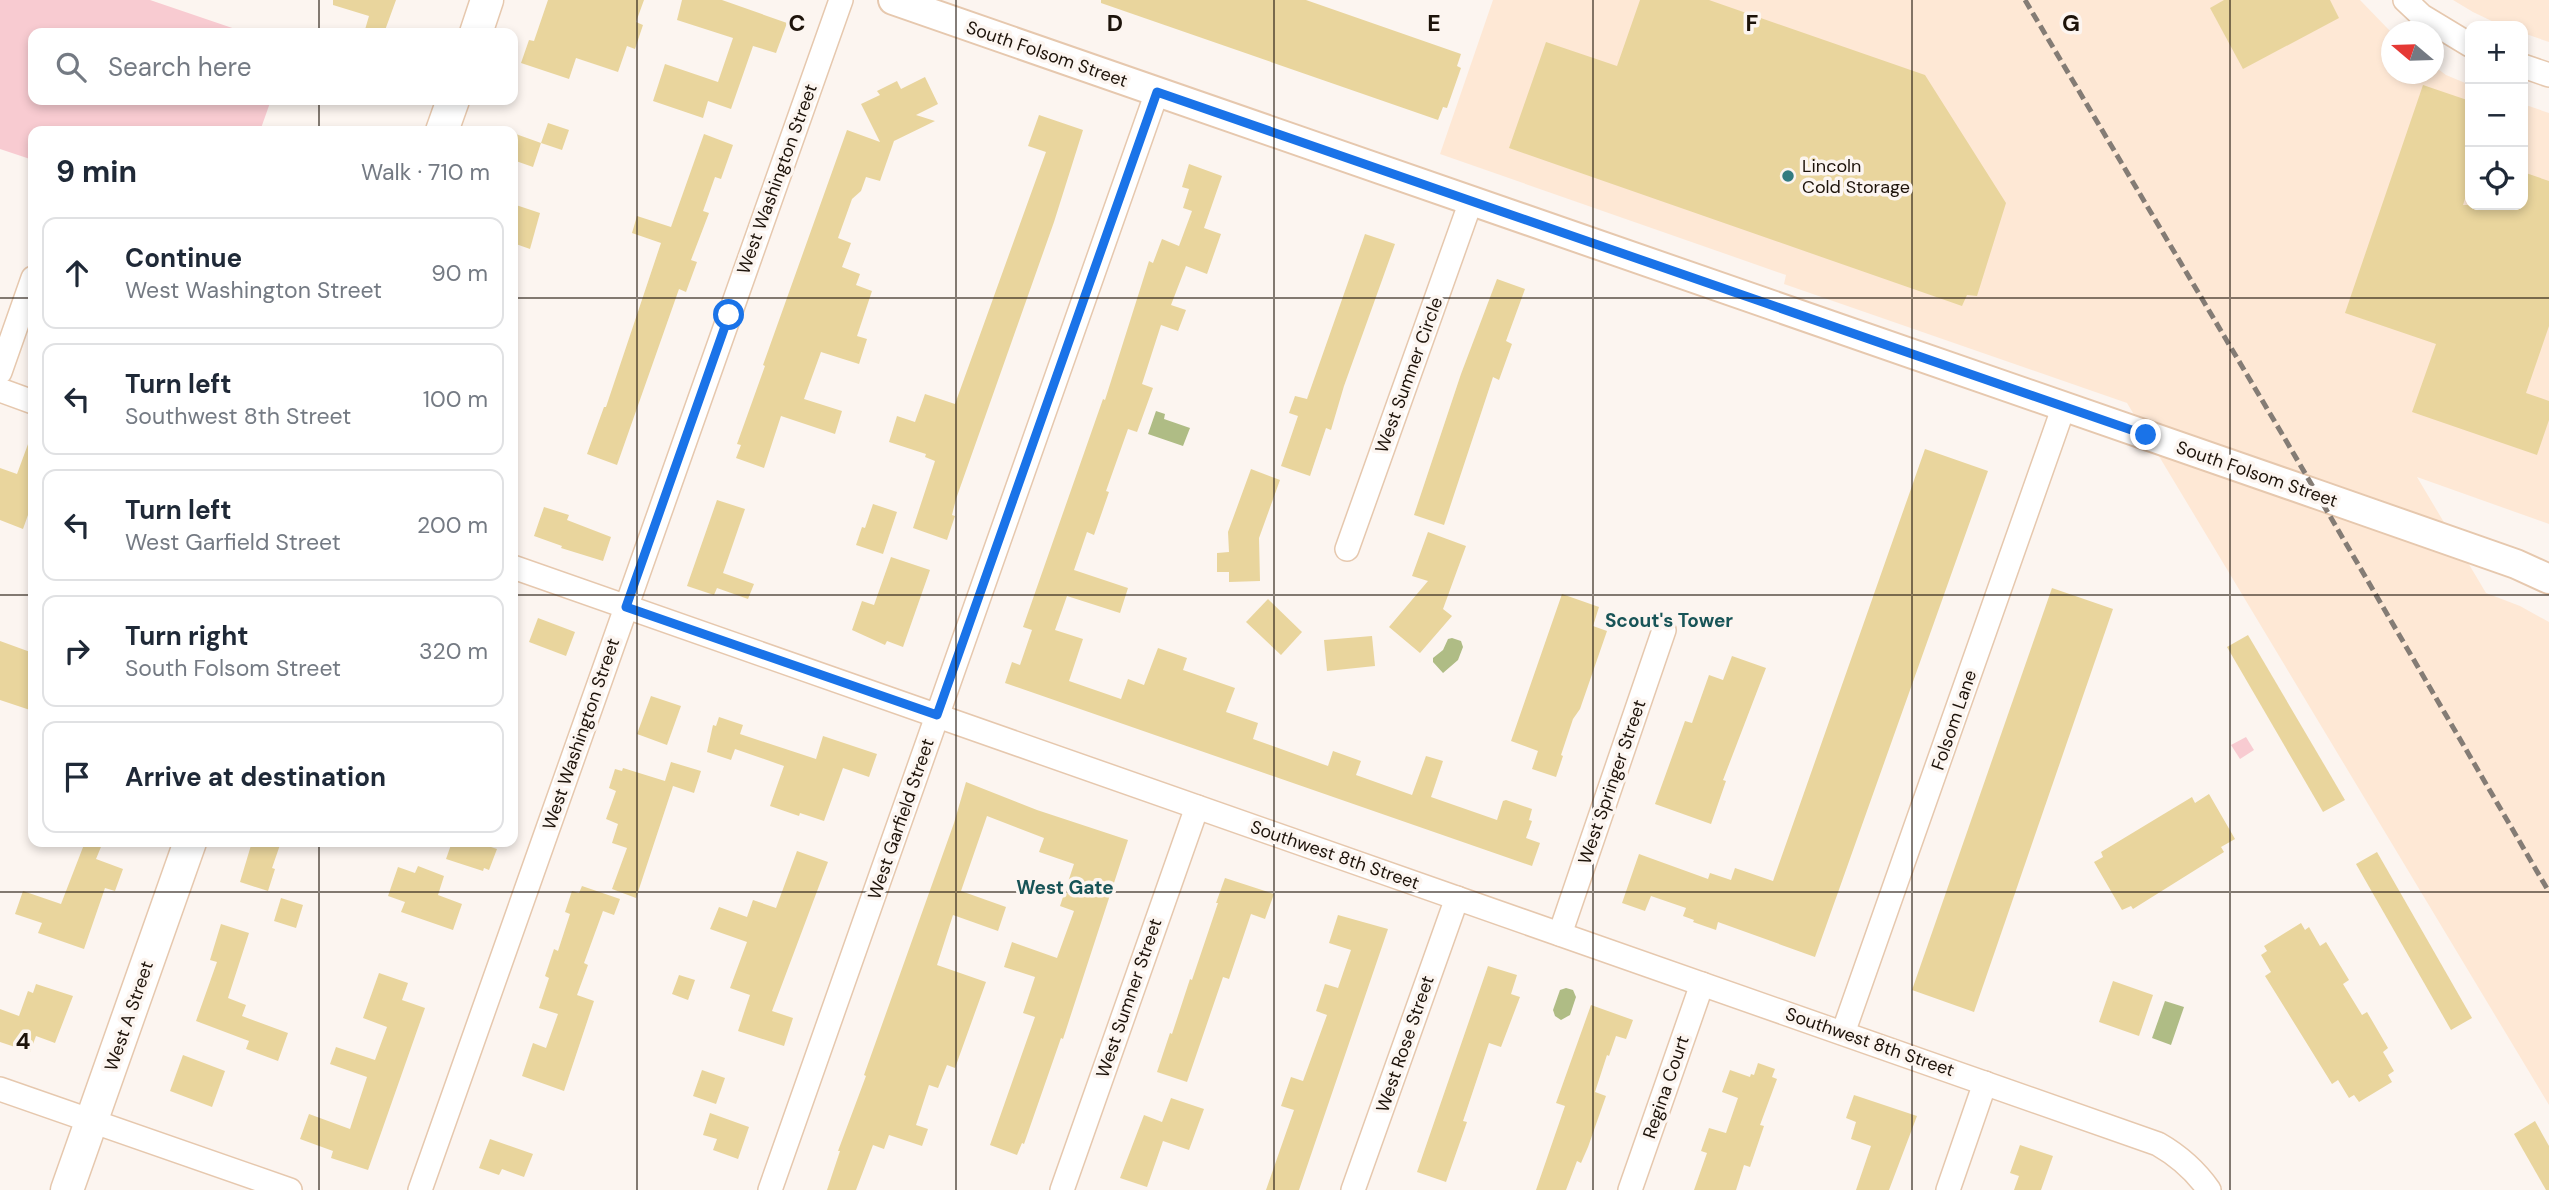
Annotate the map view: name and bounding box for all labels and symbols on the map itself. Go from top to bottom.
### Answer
text: C [789,8,805,38]
text: D [1107,8,1123,38]
text: E [1427,8,1441,38]
text: F [1746,8,1759,38]
text: G [2062,8,2080,38]
street label: South Folsom Street [963,15,1131,93]
north arrow [2381,21,2444,84]
street label: West Washington Street [731,80,823,278]
place label: Lincoln Cold Storage [1802,154,1910,199]
marker: Lincoln Cold Storage [1780,168,1796,184]
street label: West Sumner Circle [1370,294,1448,456]
route start [713,299,744,330]
route end [2130,419,2161,450]
street label: South Folsom Street [2173,435,2341,513]
district label: Scout's Tower [1605,608,1733,633]
street label: West Washington Street [537,635,625,833]
street label: Folsom Lane [1926,667,1982,773]
street label: West Springer Street [1573,696,1651,868]
street label: West Garfield Street [862,735,940,903]
street label: Southwest 8th Street [1247,815,1423,895]
district label: West Gate [1016,875,1114,900]
street label: West Sumner Street [1090,915,1168,1081]
street label: West A Street [99,958,159,1074]
street label: West Rose Street [1370,972,1440,1116]
street label: Southwest 8th Street [1782,1002,1958,1082]
text: 4 [16,1026,31,1056]
street label: Regina Court [1637,1032,1695,1142]

